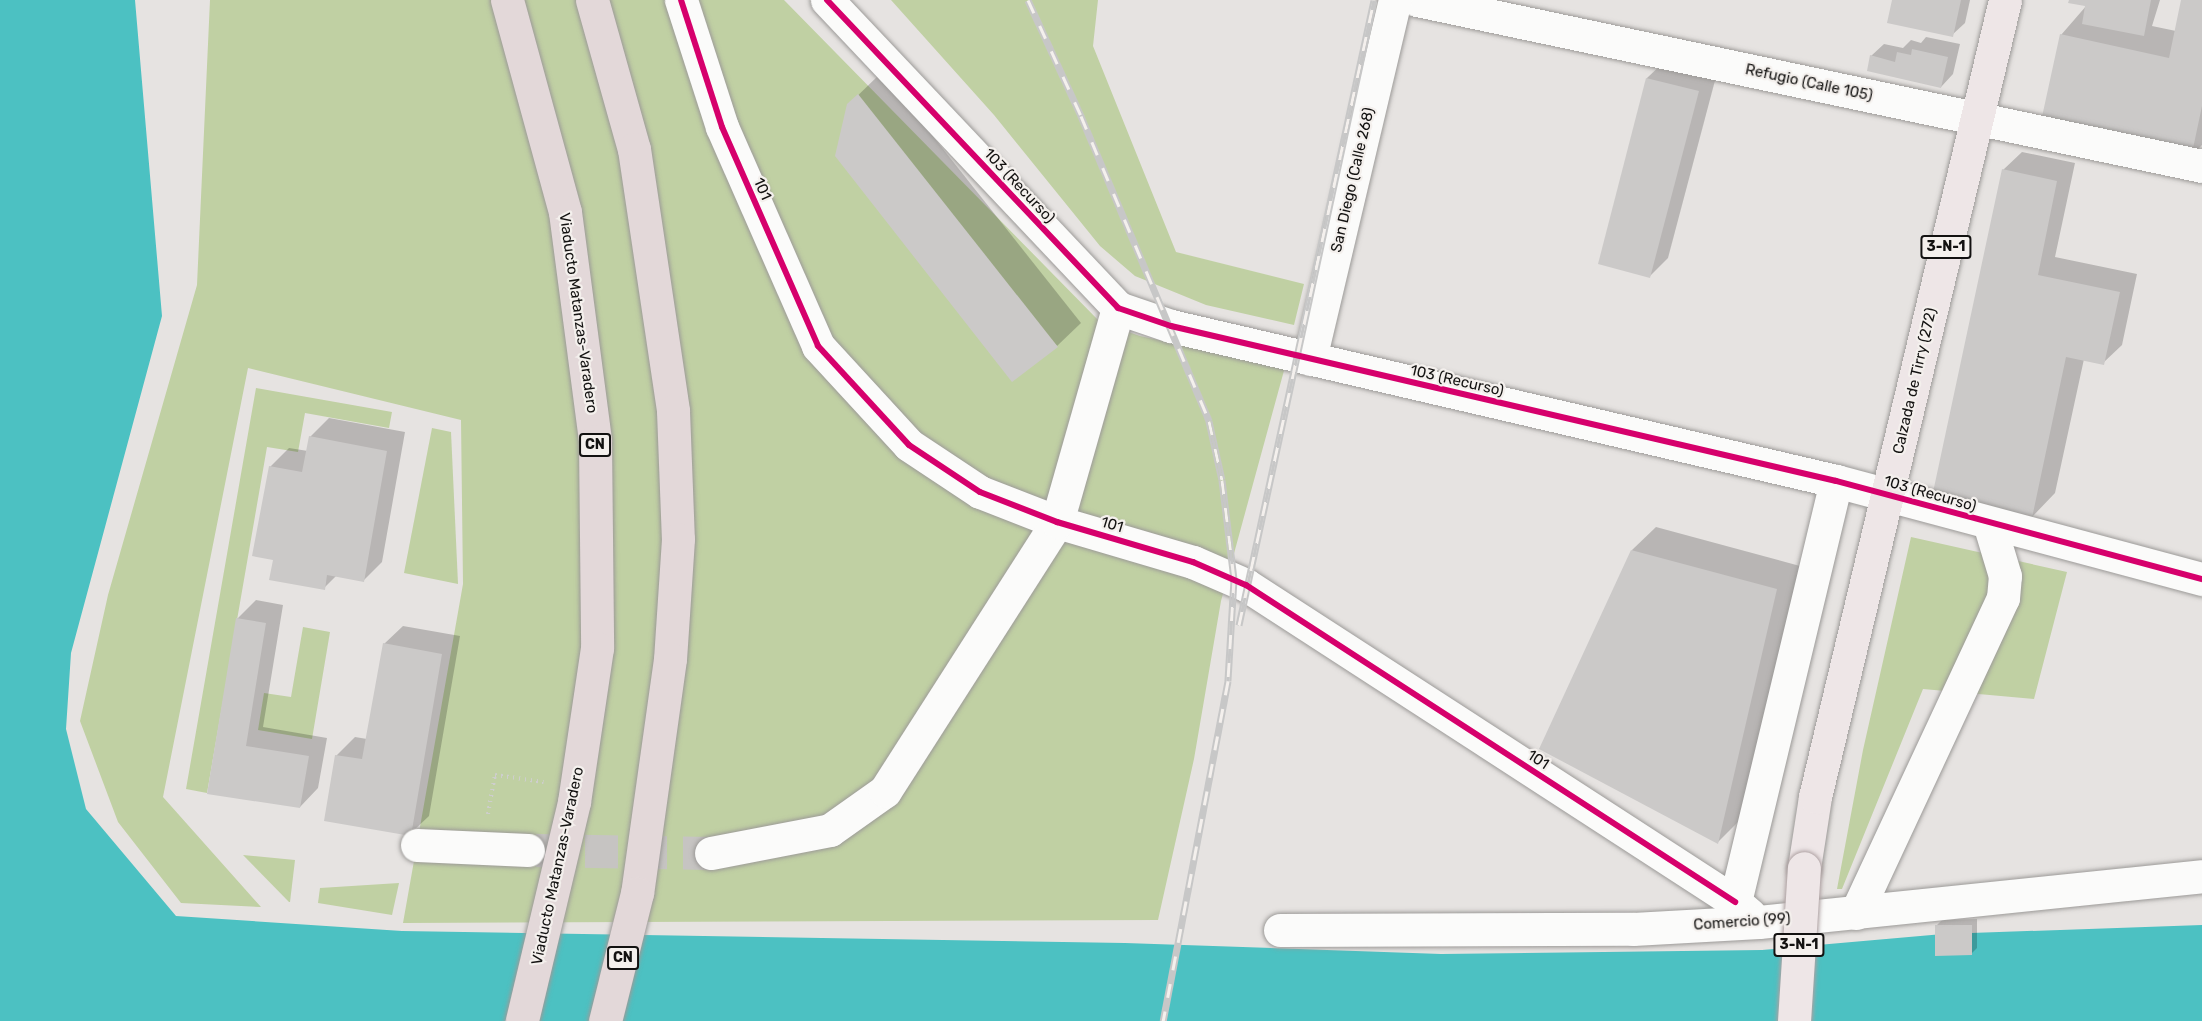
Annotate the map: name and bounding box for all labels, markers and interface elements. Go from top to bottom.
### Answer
street label: Refugio (Calle 105) [1744,61,1874,105]
street label: San Diego (Calle 268) [1328,106,1378,254]
street label: 103 (Recurso) [980,145,1058,227]
street label: 101 [749,175,775,203]
street label: Viaducto Matanzas-Varadero [555,212,601,414]
road number: 3-N-1 [1919,236,1973,258]
street label: Calzada de Tirry (272) [1889,306,1941,456]
street label: 103 (Recurso) [1408,361,1506,401]
road number: CN [578,434,612,456]
street label: 103 (Recurso) [1882,472,1978,516]
street label: 101 [1099,513,1125,537]
street label: 101 [1524,746,1552,774]
street label: Viaducto Matanzas-Varadero [528,765,588,967]
street label: Comercio (99) [1693,910,1791,934]
road number: 3-N-1 [1772,934,1826,956]
road number: CN [606,947,640,969]

